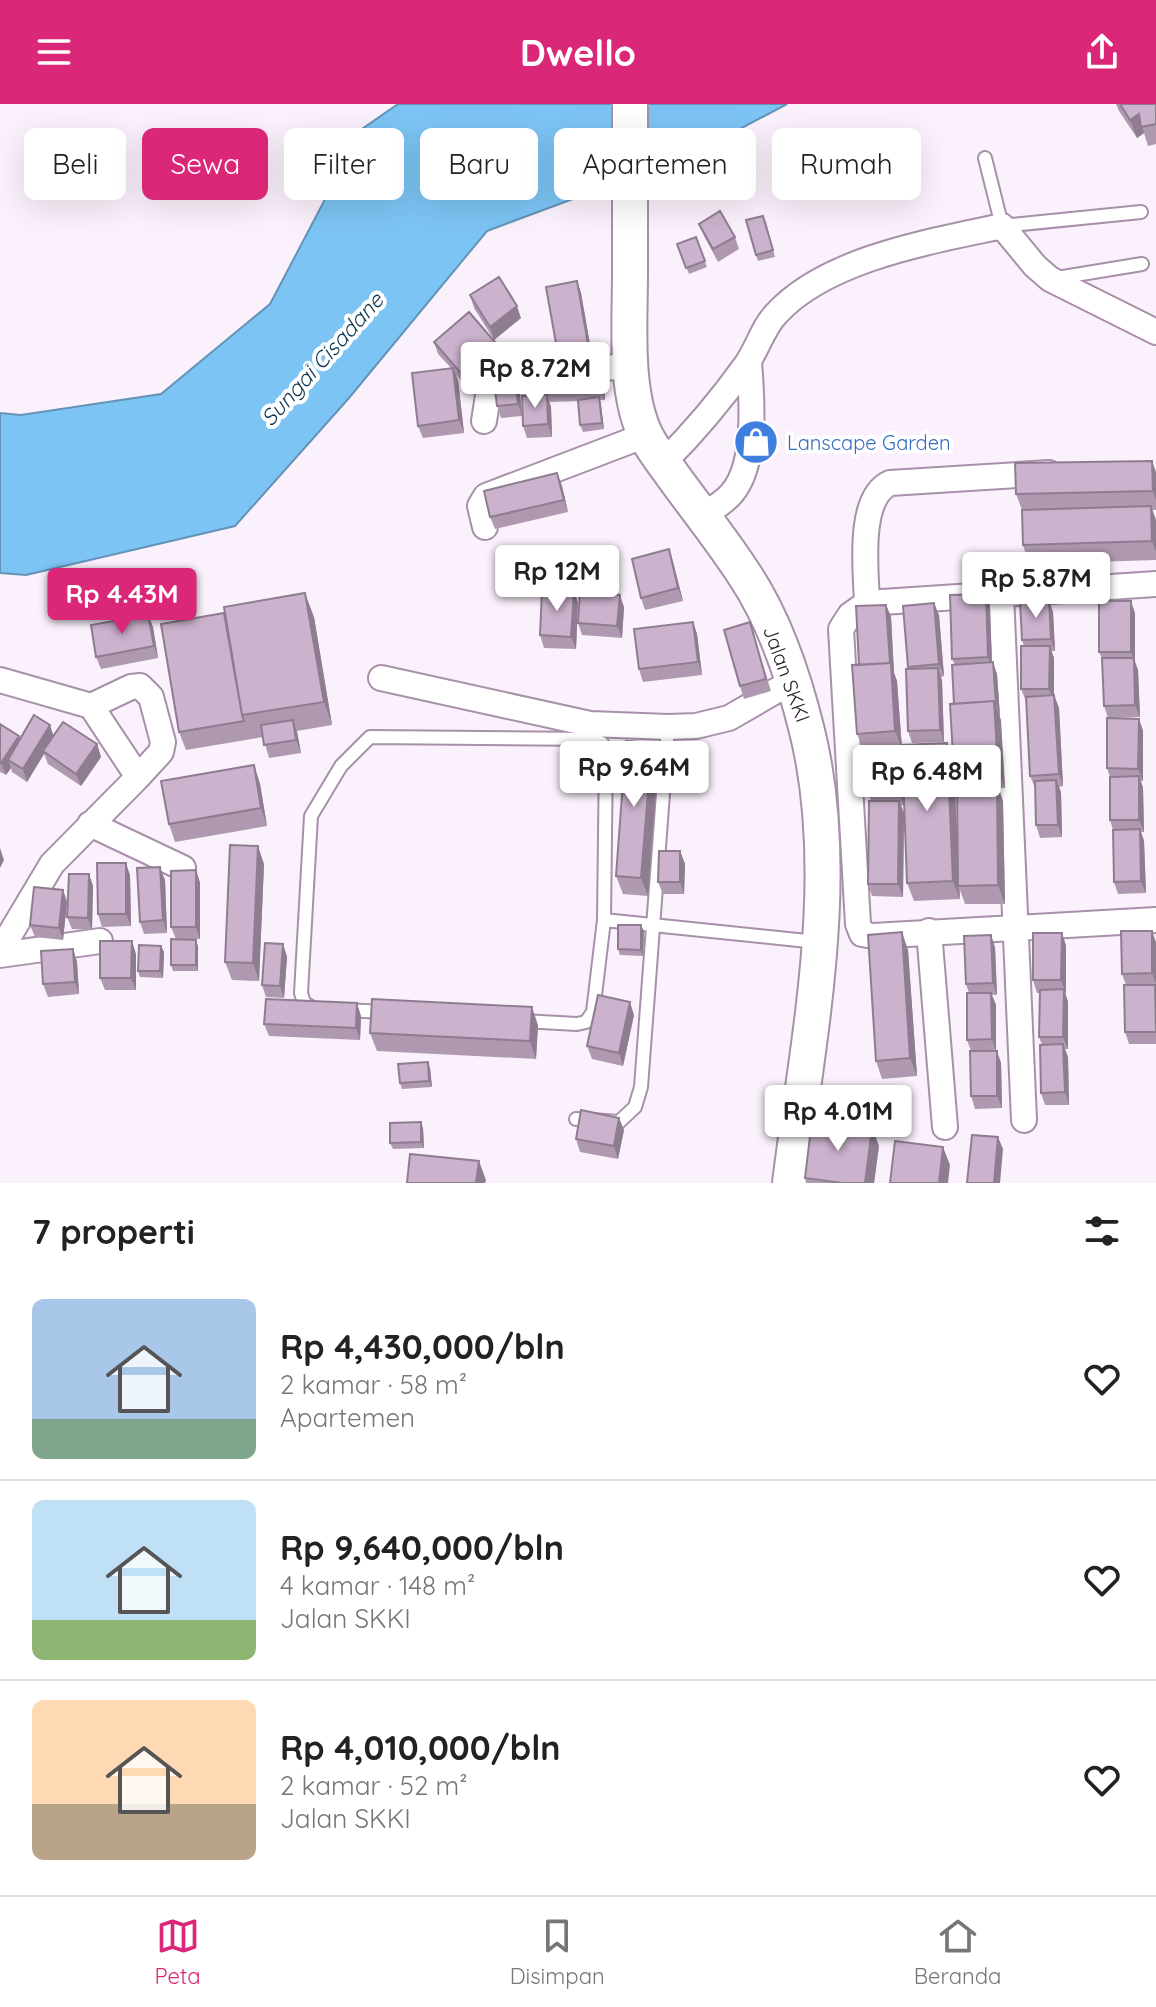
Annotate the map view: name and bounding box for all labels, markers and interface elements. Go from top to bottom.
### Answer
icon: menu [32,30,76,74]
text: Dwello [520,30,636,75]
icon: share [1080,30,1124,74]
chip: Beli [24,128,126,200]
chip: Sewa [142,128,268,200]
chip: Filter [284,128,404,200]
chip: Baru [420,128,538,200]
chip: Apartemen [554,128,756,200]
chip: Rumah [772,128,921,200]
water label: Sungai Cisadane [255,285,390,432]
pin: Rp 8.72M [452,342,618,410]
text: Rp 8.72M [479,351,591,384]
shop icon: Lanscape Garden [732,418,780,466]
place label: Lanscape Garden [787,430,951,455]
pin: Rp 12M [492,545,622,613]
pin: Rp 5.87M [953,552,1119,620]
text: Rp 12M [513,554,601,587]
text: Rp 5.87M [980,561,1092,594]
pin: Rp 4.43M [39,568,205,636]
text: Rp 4.43M [66,577,179,610]
street label: Jalan SKKI [758,622,816,726]
pin: Rp 9.64M [551,741,717,809]
pin: Rp 6.48M [844,745,1010,813]
text: Rp 9.64M [578,750,690,783]
text: Rp 6.48M [871,754,983,787]
pin: Rp 4.01M [755,1085,921,1153]
text: Rp 4.01M [783,1094,893,1127]
icon: filters [1080,1209,1124,1253]
text: 7 properti [32,1210,195,1253]
text: Rp 4,430,000/bln [280,1325,565,1368]
icon: home [96,1331,192,1427]
icon: heart [1080,1357,1124,1401]
text: 2 kamar · 58 m² [280,1368,467,1401]
text: Apartemen [280,1401,415,1434]
text: Rp 9,640,000/bln [280,1526,564,1569]
icon: home [96,1532,192,1628]
icon: heart [1080,1558,1124,1602]
text: 4 kamar · 148 m² [280,1569,475,1602]
text: Jalan SKKI [280,1602,411,1635]
text: Rp 4,010,000/bln [280,1726,561,1769]
icon: home [96,1732,192,1828]
icon: heart [1080,1758,1124,1802]
text: 2 kamar · 52 m² [280,1769,467,1802]
text: Jalan SKKI [280,1802,411,1835]
tab: Peta [155,1914,201,1990]
tab: Disimpan [510,1914,605,1990]
tab: Beranda [914,1914,1001,1990]

